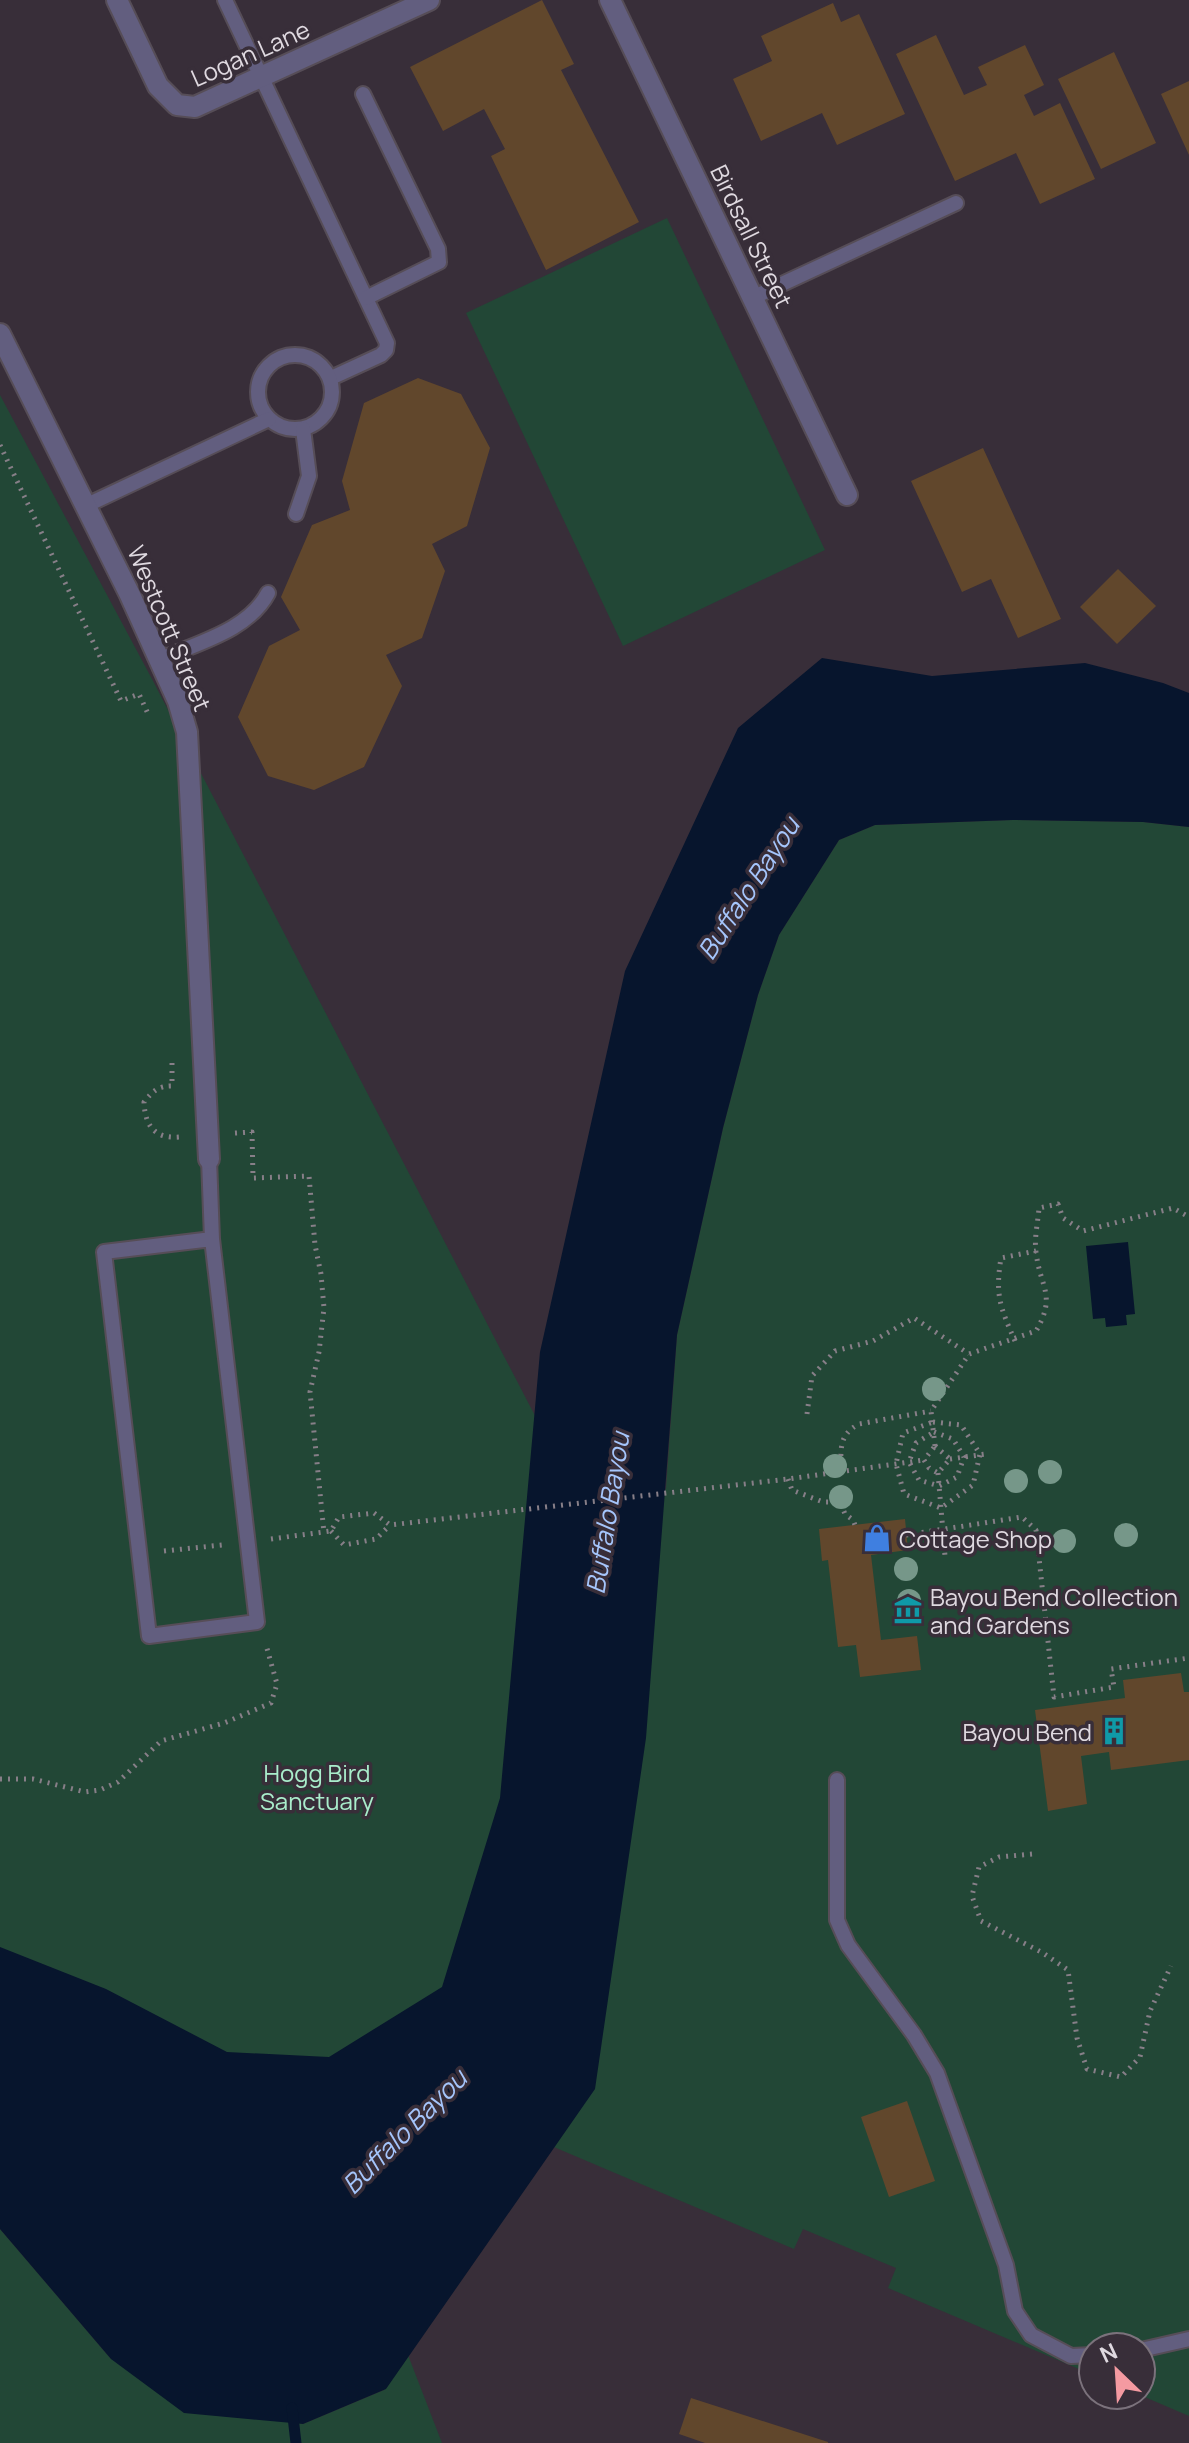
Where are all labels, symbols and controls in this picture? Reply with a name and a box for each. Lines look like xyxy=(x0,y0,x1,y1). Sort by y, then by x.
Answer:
street label: Logan Lane xyxy=(185,12,315,94)
street label: Birdsall Street xyxy=(703,159,801,313)
street label: Westcott Street xyxy=(120,540,220,716)
water label: Buffalo Bayou xyxy=(689,808,809,966)
water label: Buffalo Bayou xyxy=(576,1427,638,1596)
place label: Cottage Shop xyxy=(899,1522,1052,1555)
shop icon: Cottage Shop xyxy=(862,1523,892,1553)
place label: Bayou Bend Collection and Gardens xyxy=(930,1580,1178,1641)
museum icon: Bayou Bend Collection and Gardens xyxy=(893,1595,923,1625)
place label: Bayou Bend xyxy=(962,1715,1092,1748)
building icon: Bayou Bend xyxy=(1099,1716,1129,1746)
park label: Hogg Bird Sanctuary xyxy=(260,1756,374,1817)
water label: Buffalo Bayou xyxy=(334,2059,476,2201)
north arrow xyxy=(1077,2331,1157,2411)
text: N xyxy=(1095,2336,1122,2370)

